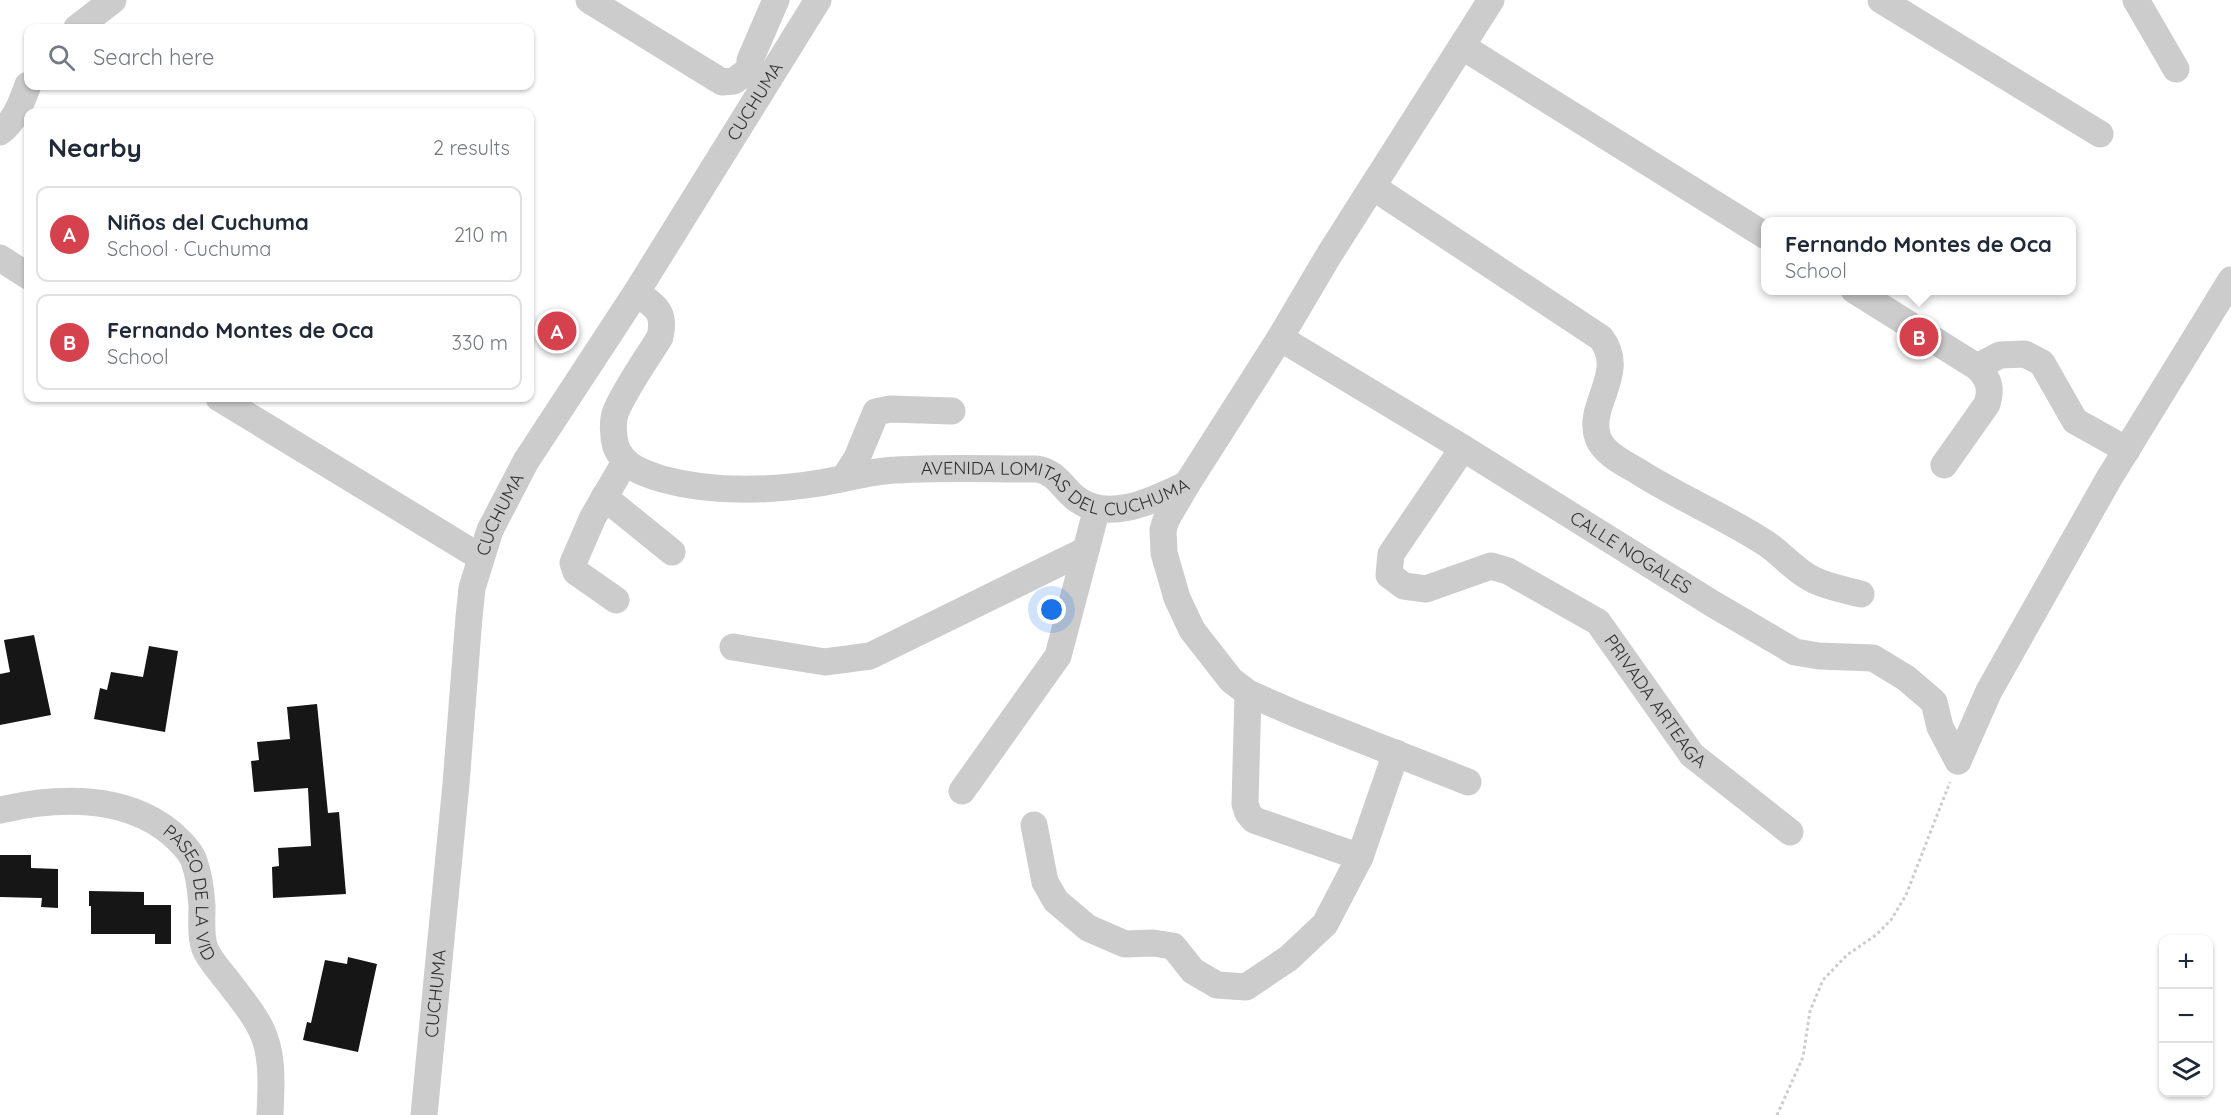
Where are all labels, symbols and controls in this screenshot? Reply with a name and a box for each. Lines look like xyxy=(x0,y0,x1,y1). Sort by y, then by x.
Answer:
search box xyxy=(24,24,534,90)
icon: search xyxy=(45,41,78,74)
text: Search here xyxy=(93,43,214,71)
street label: CUCHUMA xyxy=(721,57,788,145)
text: Nearby xyxy=(48,131,142,164)
text: 2 results xyxy=(433,135,510,160)
text: Niños del Cuchuma xyxy=(107,208,309,236)
popup xyxy=(1761,217,2076,295)
text: A xyxy=(63,222,76,247)
text: 210 m xyxy=(454,222,508,247)
text: Fernando Montes de Oca xyxy=(1785,230,2052,258)
text: School · Cuchuma xyxy=(107,236,271,261)
text: School xyxy=(1785,258,1847,283)
pin: A xyxy=(538,308,576,354)
pin: B xyxy=(1900,314,1938,360)
text: Fernando Montes de Oca xyxy=(107,316,374,344)
text: B xyxy=(63,330,76,355)
text: 330 m xyxy=(451,330,508,355)
text: School xyxy=(107,344,169,369)
text: AVENIDA LOMITAS DEL CUCHUMA xyxy=(921,456,1193,520)
street label: AVENIDA LOMITAS DEL CUCHUMA xyxy=(910,460,1196,486)
street label: CUCHUMA xyxy=(471,469,529,558)
street label: CALLE NOGALES xyxy=(1566,506,1696,599)
your location xyxy=(1037,595,1066,624)
street label: PRIVADA ARTEAGA xyxy=(1599,630,1711,773)
street label: PASEO DE LA VID xyxy=(159,819,221,965)
map controls xyxy=(2159,935,2213,1097)
button: + xyxy=(2159,935,2213,989)
street label: CUCHUMA xyxy=(420,948,451,1039)
button: − xyxy=(2159,989,2213,1043)
button: layers xyxy=(2159,1043,2213,1097)

